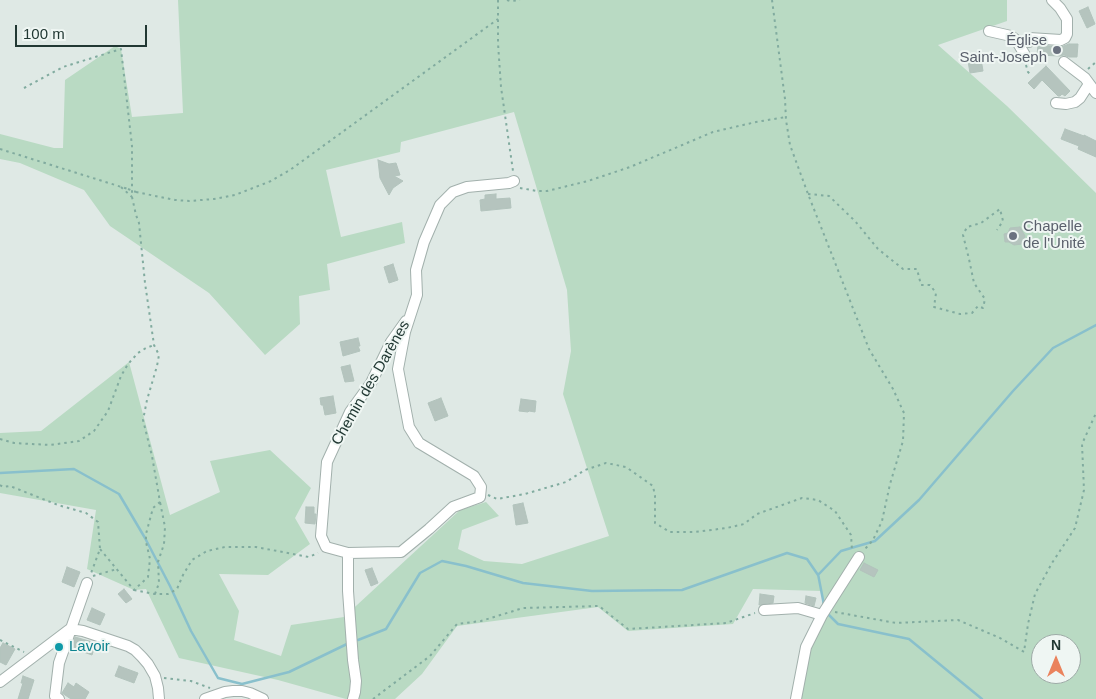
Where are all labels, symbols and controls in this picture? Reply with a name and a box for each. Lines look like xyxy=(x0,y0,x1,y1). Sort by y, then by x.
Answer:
scale bar xyxy=(18,15,150,47)
text: 100 m xyxy=(23,25,65,42)
place label: Église Saint-Joseph xyxy=(959,32,1047,67)
marker: Église Saint-Joseph xyxy=(1051,44,1063,56)
place label: Chapelle de l'Unité xyxy=(1023,218,1085,253)
marker: Chapelle de l'Unité xyxy=(1007,230,1019,242)
street label: Chemin des Darènes xyxy=(328,317,414,449)
north arrow xyxy=(1031,634,1081,684)
text: N xyxy=(1051,637,1061,653)
place label: Lavoir xyxy=(69,638,110,656)
marker: Lavoir xyxy=(53,641,65,653)

